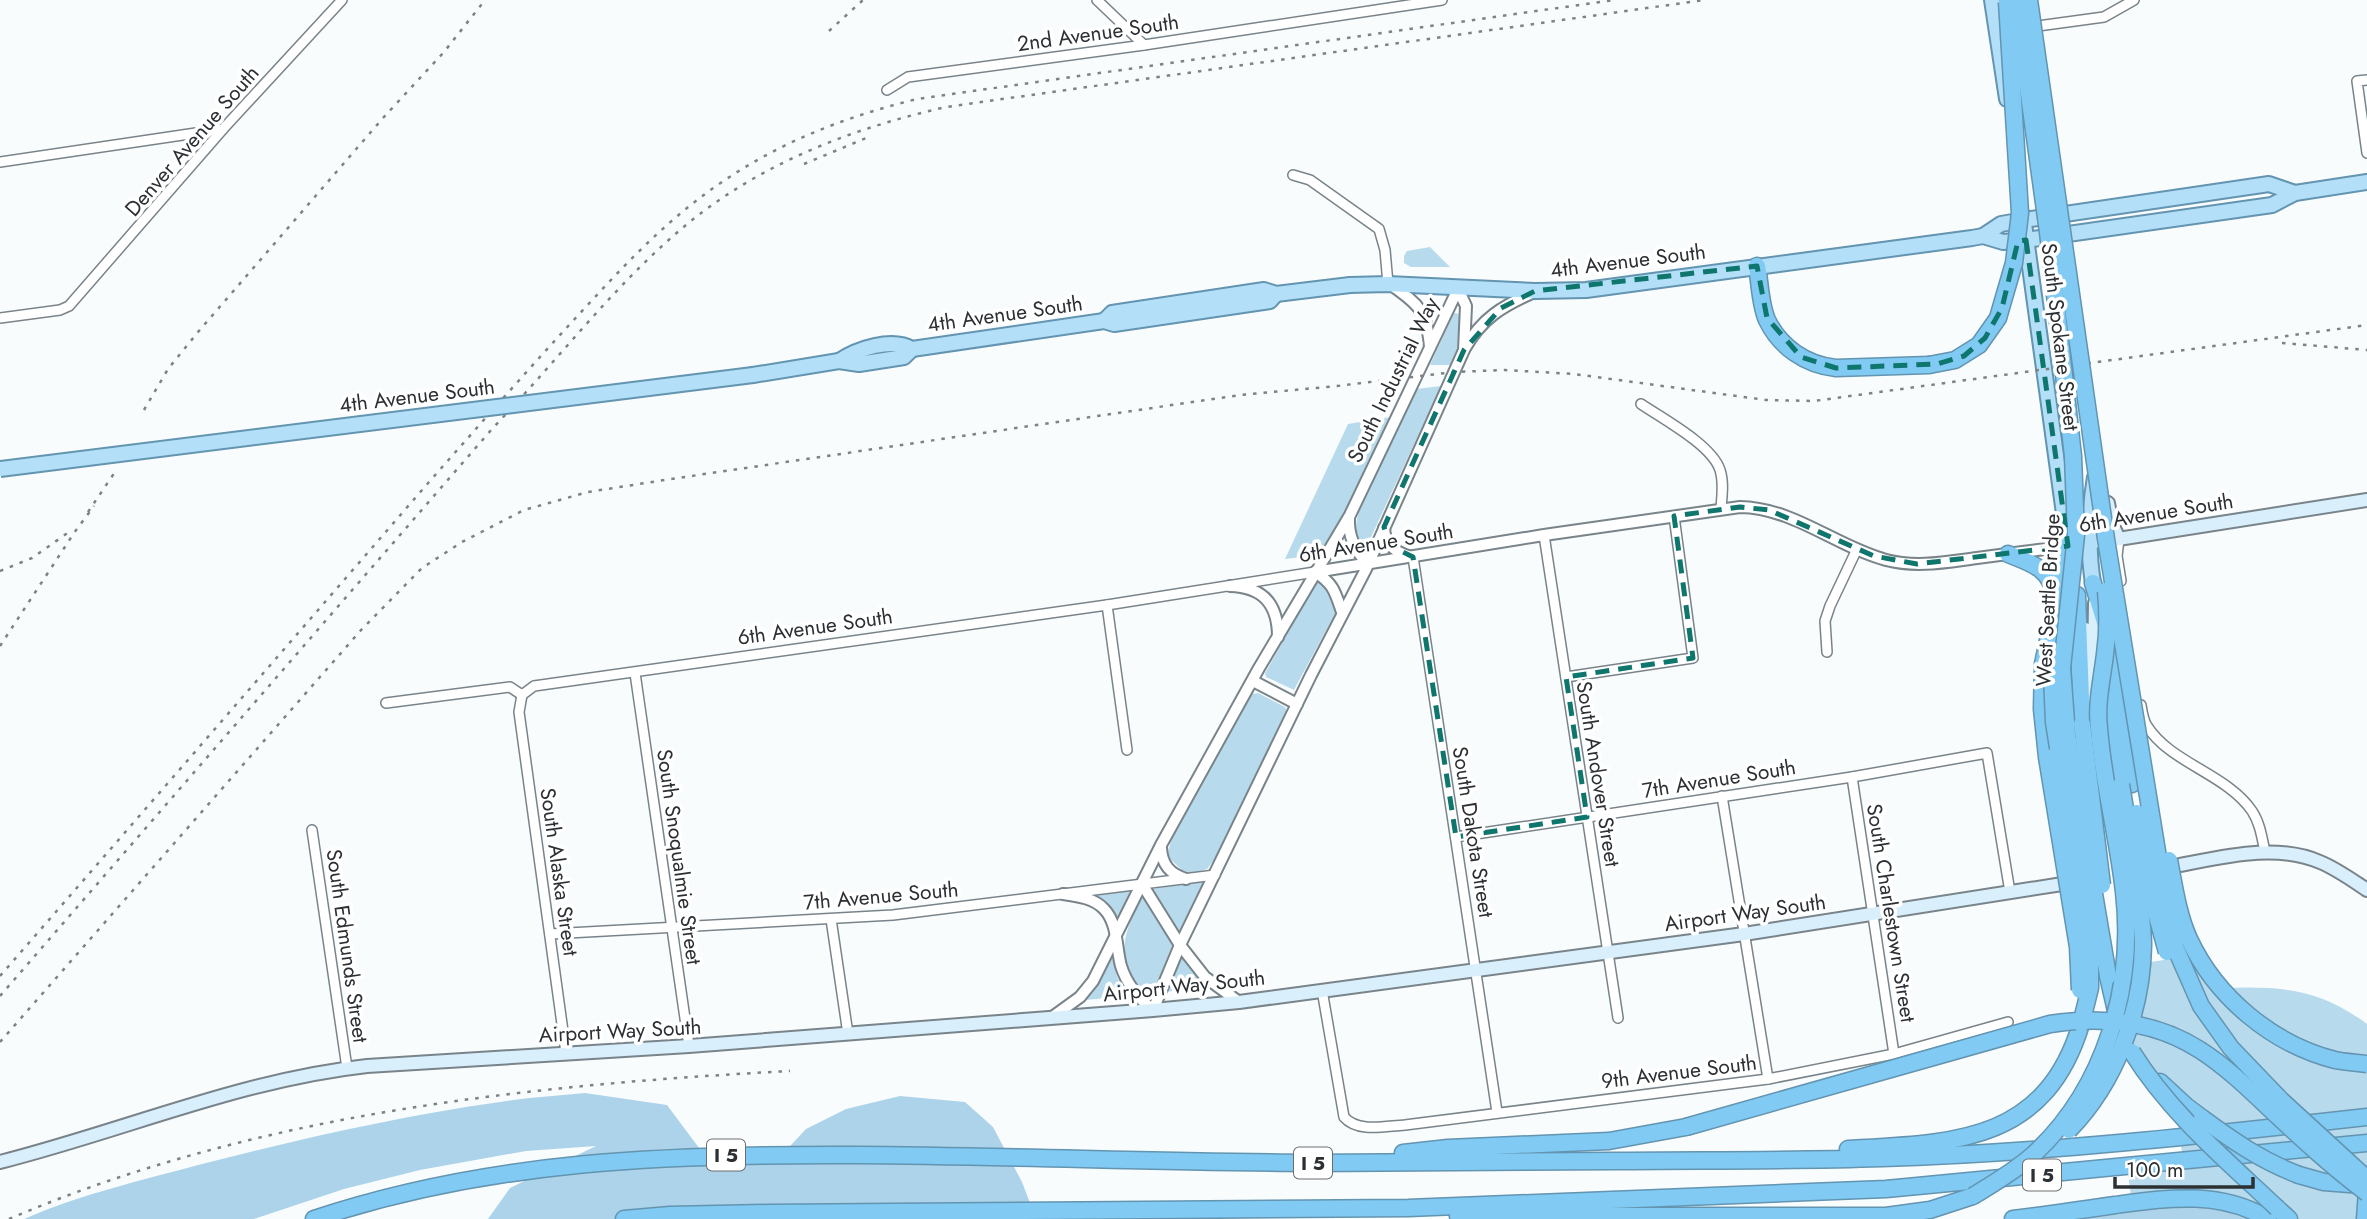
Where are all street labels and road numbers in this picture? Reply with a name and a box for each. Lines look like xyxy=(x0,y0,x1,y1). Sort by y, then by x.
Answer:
street label: 2nd Avenue South xyxy=(1015,7,1181,59)
street label: Denver Avenue South xyxy=(118,59,266,223)
street label: 4th Avenue South xyxy=(1549,237,1707,285)
street label: South Spokane Street xyxy=(2034,241,2086,433)
street label: 4th Avenue South xyxy=(925,288,1085,340)
street label: South Industrial Way xyxy=(1340,291,1446,468)
street label: 4th Avenue South xyxy=(338,372,496,420)
street label: 6th Avenue South xyxy=(2076,486,2236,540)
street label: West Seattle Bridge xyxy=(2028,512,2068,687)
street label: 6th Avenue South xyxy=(1296,516,1456,570)
street label: 6th Avenue South xyxy=(736,601,894,653)
street label: South Andover Street xyxy=(1569,679,1627,869)
street label: South Dakota Street xyxy=(1445,744,1501,920)
street label: South Snoqualmie Street xyxy=(649,747,709,967)
street label: 7th Avenue South xyxy=(1640,752,1798,806)
street label: South Alaska Street xyxy=(532,786,586,958)
street label: South Charlestown Street xyxy=(1859,801,1923,1025)
street label: South Edmunds Street xyxy=(319,847,375,1045)
street label: 7th Avenue South xyxy=(802,874,960,918)
street label: Airport Way South xyxy=(1662,887,1828,939)
street label: Airport Way South xyxy=(1101,963,1267,1009)
street label: Airport Way South xyxy=(538,1012,702,1050)
street label: 9th Avenue South xyxy=(1600,1048,1758,1096)
road number: I 5 xyxy=(707,1140,745,1170)
road number: I 5 xyxy=(1294,1148,1332,1178)
road number: I 5 xyxy=(2023,1160,2061,1190)

